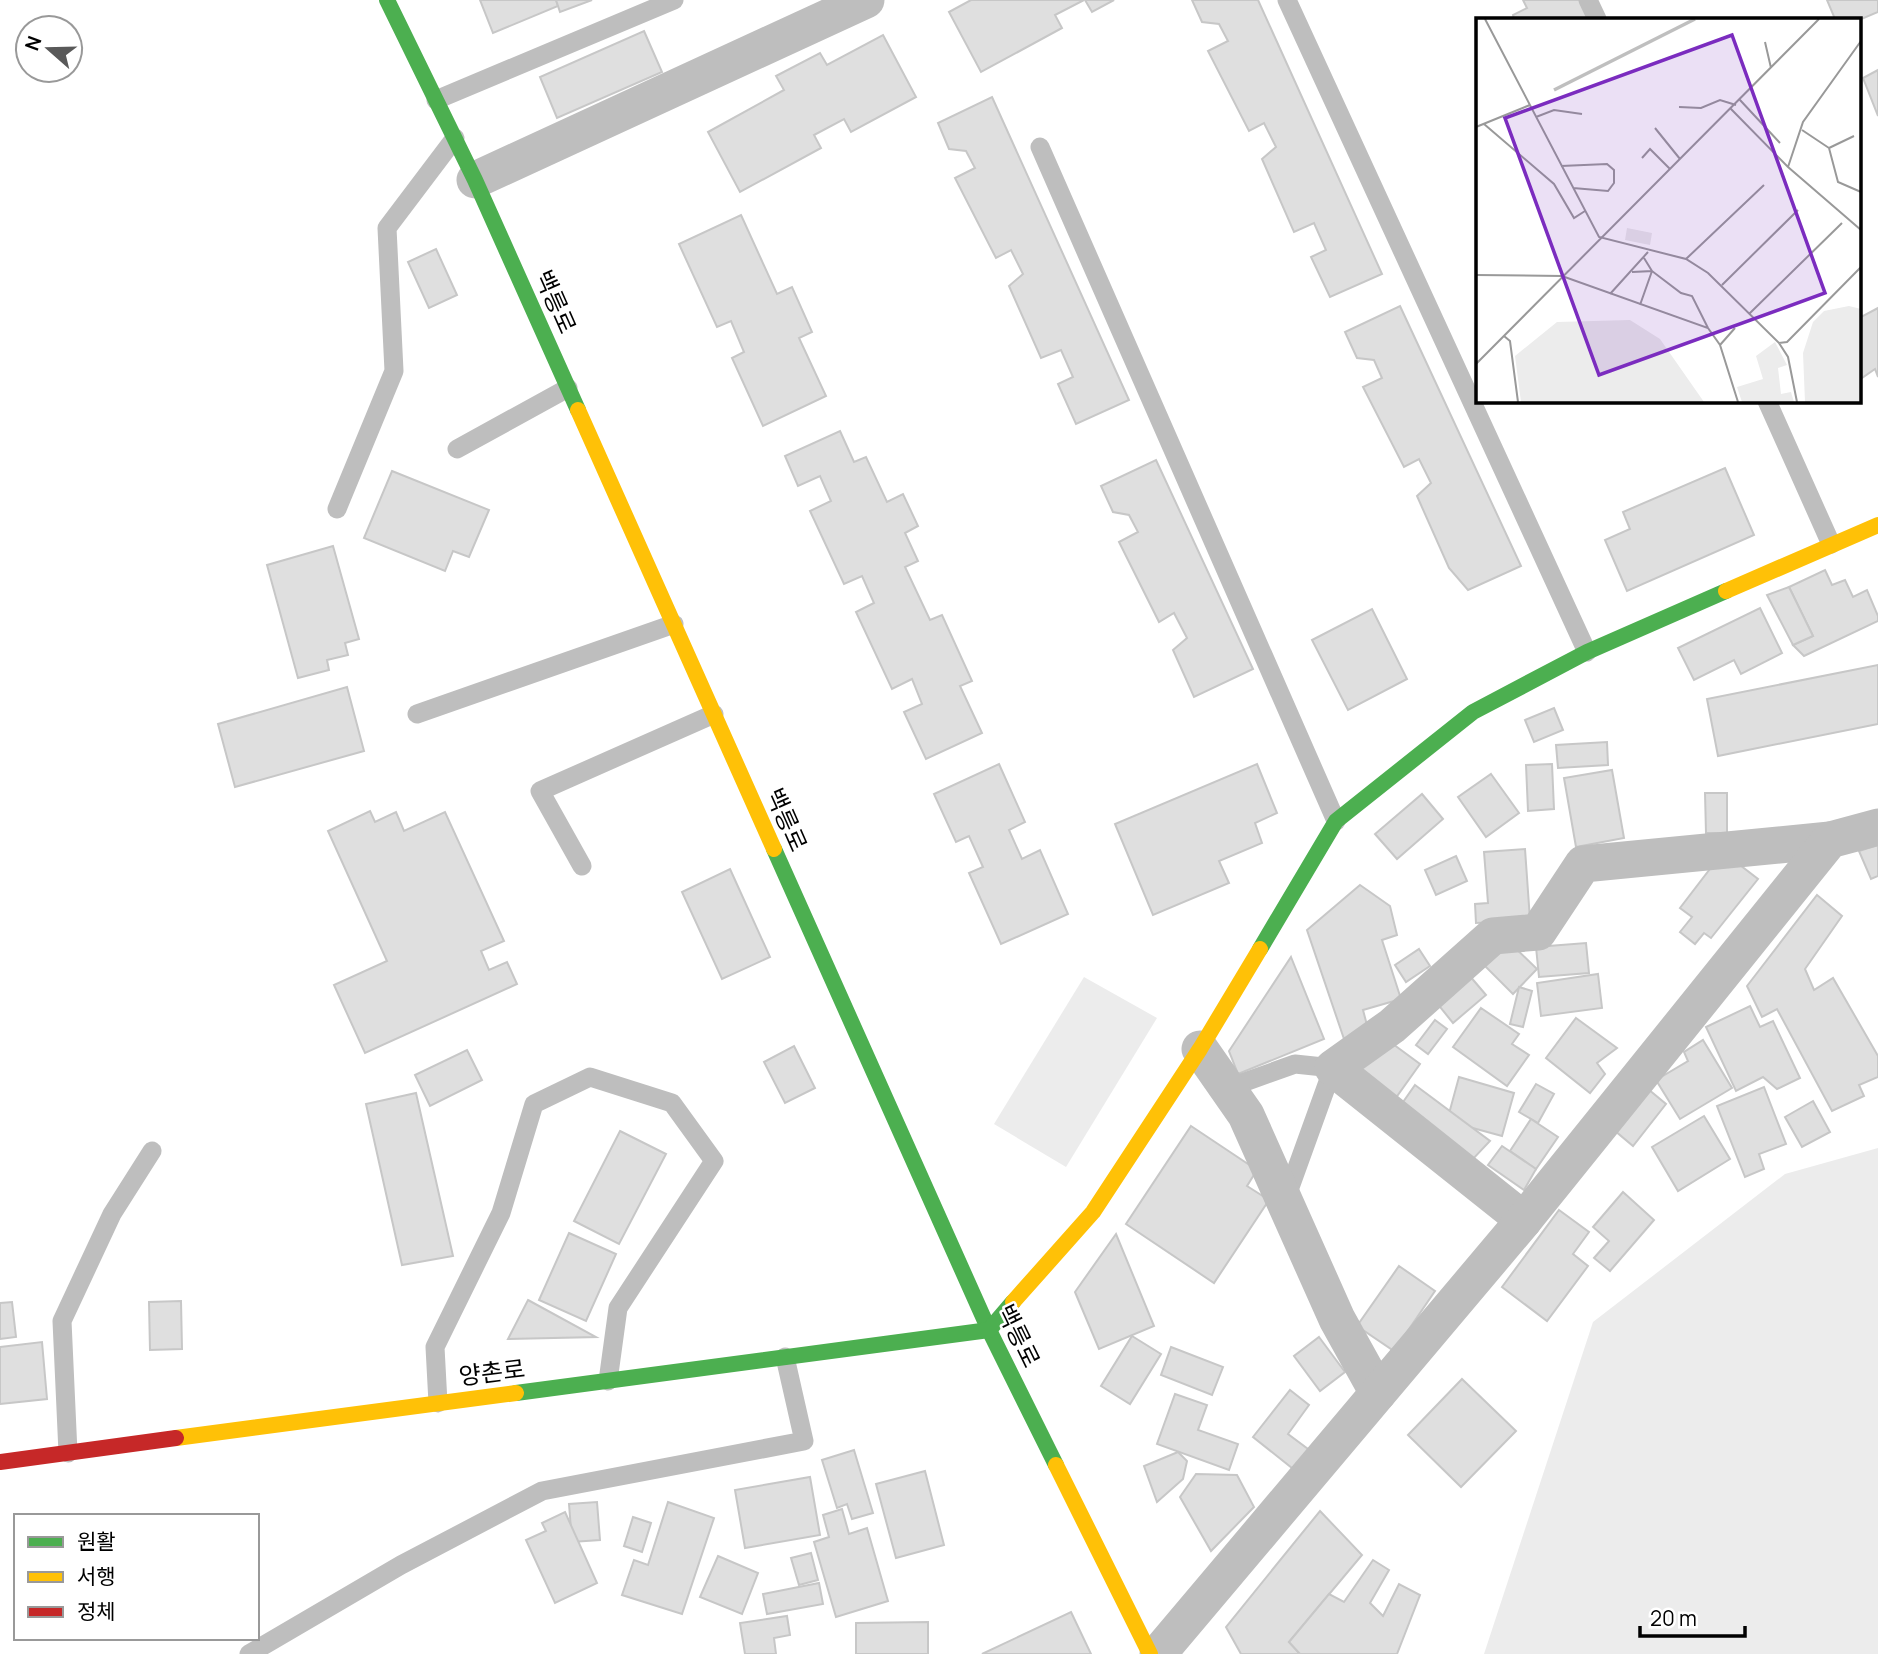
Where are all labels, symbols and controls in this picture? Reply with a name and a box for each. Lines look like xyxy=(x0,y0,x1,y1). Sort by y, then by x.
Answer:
north arrow xyxy=(14,14,84,84)
inset map xyxy=(1476,18,1860,402)
text: N xyxy=(18,32,48,54)
street label: 백릉로 xyxy=(528,264,585,338)
street label: 백릉로 xyxy=(759,782,816,856)
street label: 백릉로 xyxy=(990,1298,1049,1372)
street label: 양촌로 xyxy=(457,1351,527,1392)
legend xyxy=(14,1514,259,1640)
text: 원활 xyxy=(77,1527,116,1555)
text: 서행 xyxy=(77,1562,116,1590)
scale bar xyxy=(1640,1594,1745,1638)
text: 정체 xyxy=(77,1597,116,1625)
text: 20 m xyxy=(1650,1604,1697,1632)

